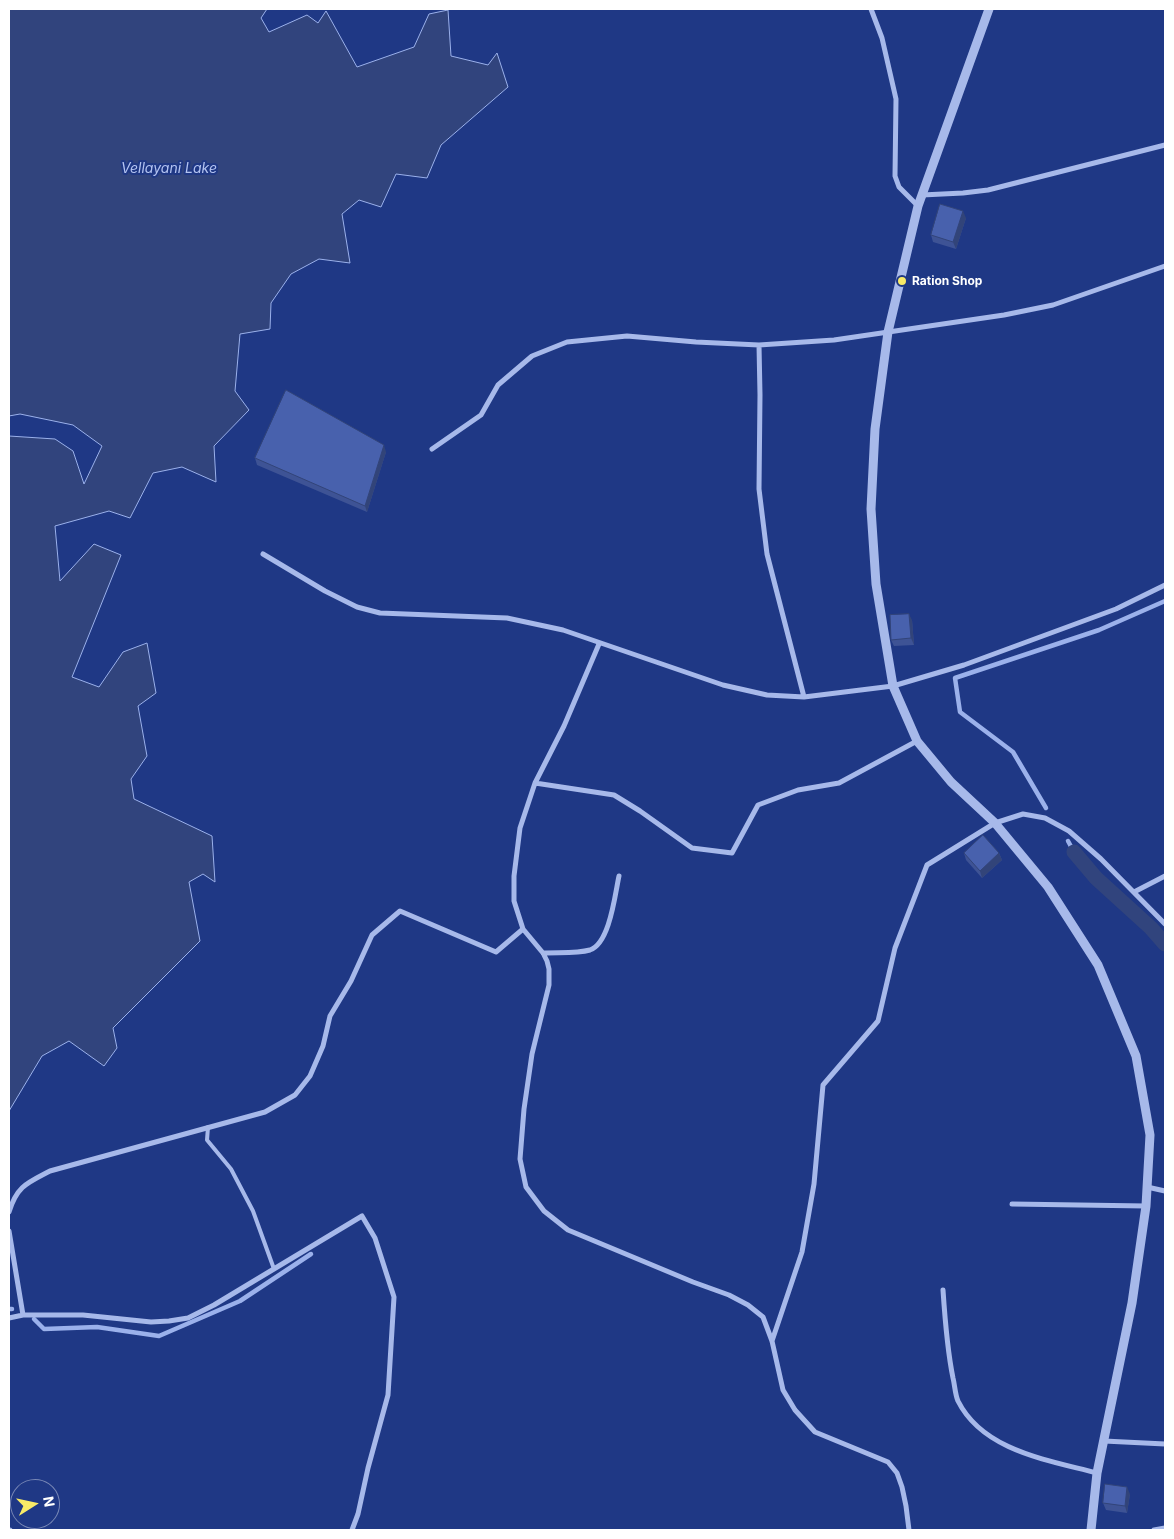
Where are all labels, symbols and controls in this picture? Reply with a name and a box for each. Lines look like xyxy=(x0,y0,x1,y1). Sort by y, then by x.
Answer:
water label: Vellayani Lake xyxy=(121,161,217,177)
place label: Ration Shop xyxy=(912,274,982,288)
marker: Ration Shop xyxy=(896,275,908,287)
north arrow xyxy=(10,1479,60,1529)
text: N xyxy=(40,1495,59,1508)

